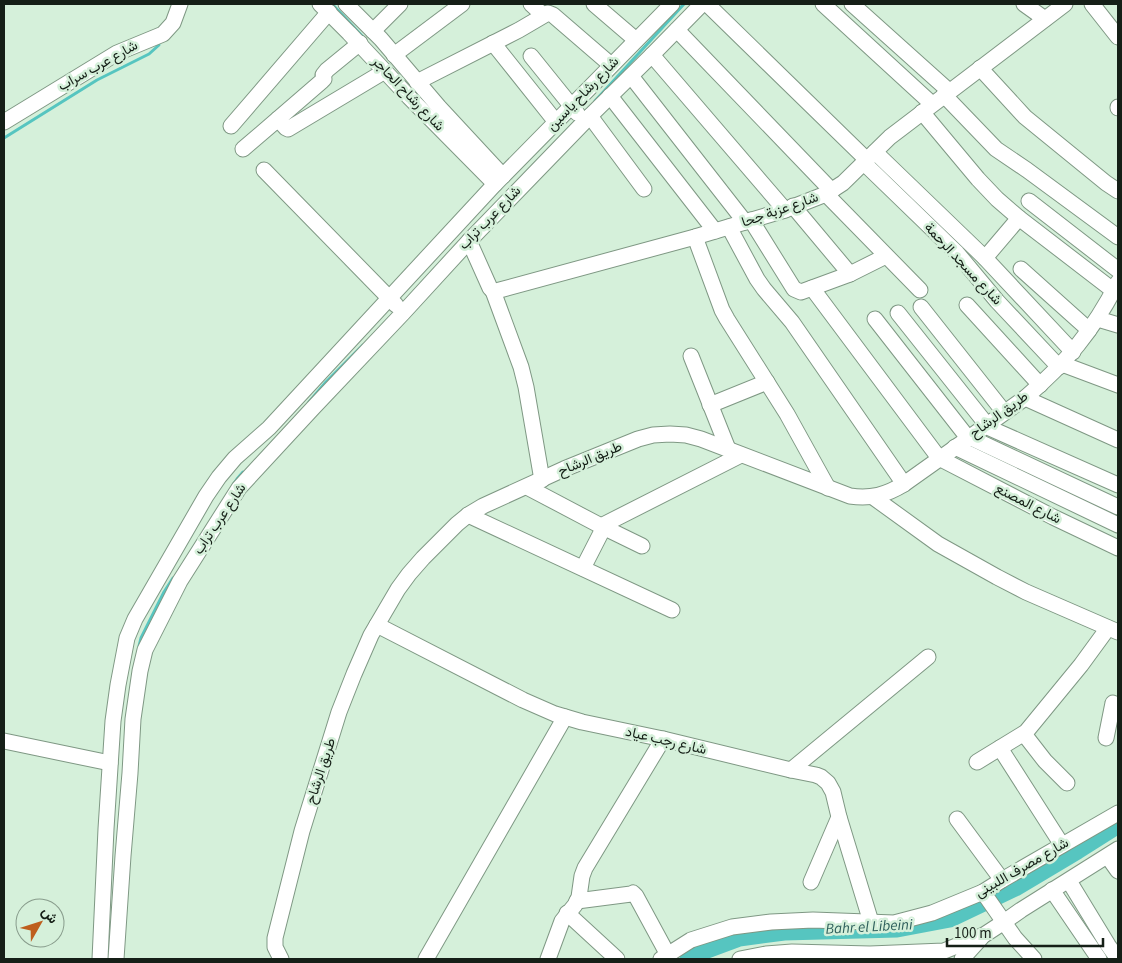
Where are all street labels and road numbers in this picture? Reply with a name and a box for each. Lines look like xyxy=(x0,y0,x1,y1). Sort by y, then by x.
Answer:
street label: شارع عرب سراب xyxy=(54,36,142,96)
street label: شارع رشاح الحاجر xyxy=(366,52,449,136)
street label: شارع رشاح ياسين xyxy=(542,52,624,136)
street label: شارع عرب تراب xyxy=(454,182,526,254)
street label: شارع عزبة جحا xyxy=(739,188,821,232)
street label: شارع مسجد الرحمة xyxy=(919,218,1007,310)
street label: طريق الرشاح xyxy=(966,387,1032,443)
street label: طريق الرشاح xyxy=(555,436,625,482)
street label: شارع عرب تراب xyxy=(189,479,251,559)
street label: شارع المصنع xyxy=(992,479,1064,529)
street label: شارع رجب عياد xyxy=(624,722,708,760)
street label: طريق الرشاح xyxy=(301,735,341,807)
street label: شارع مصرف اللبينى xyxy=(971,833,1073,903)

